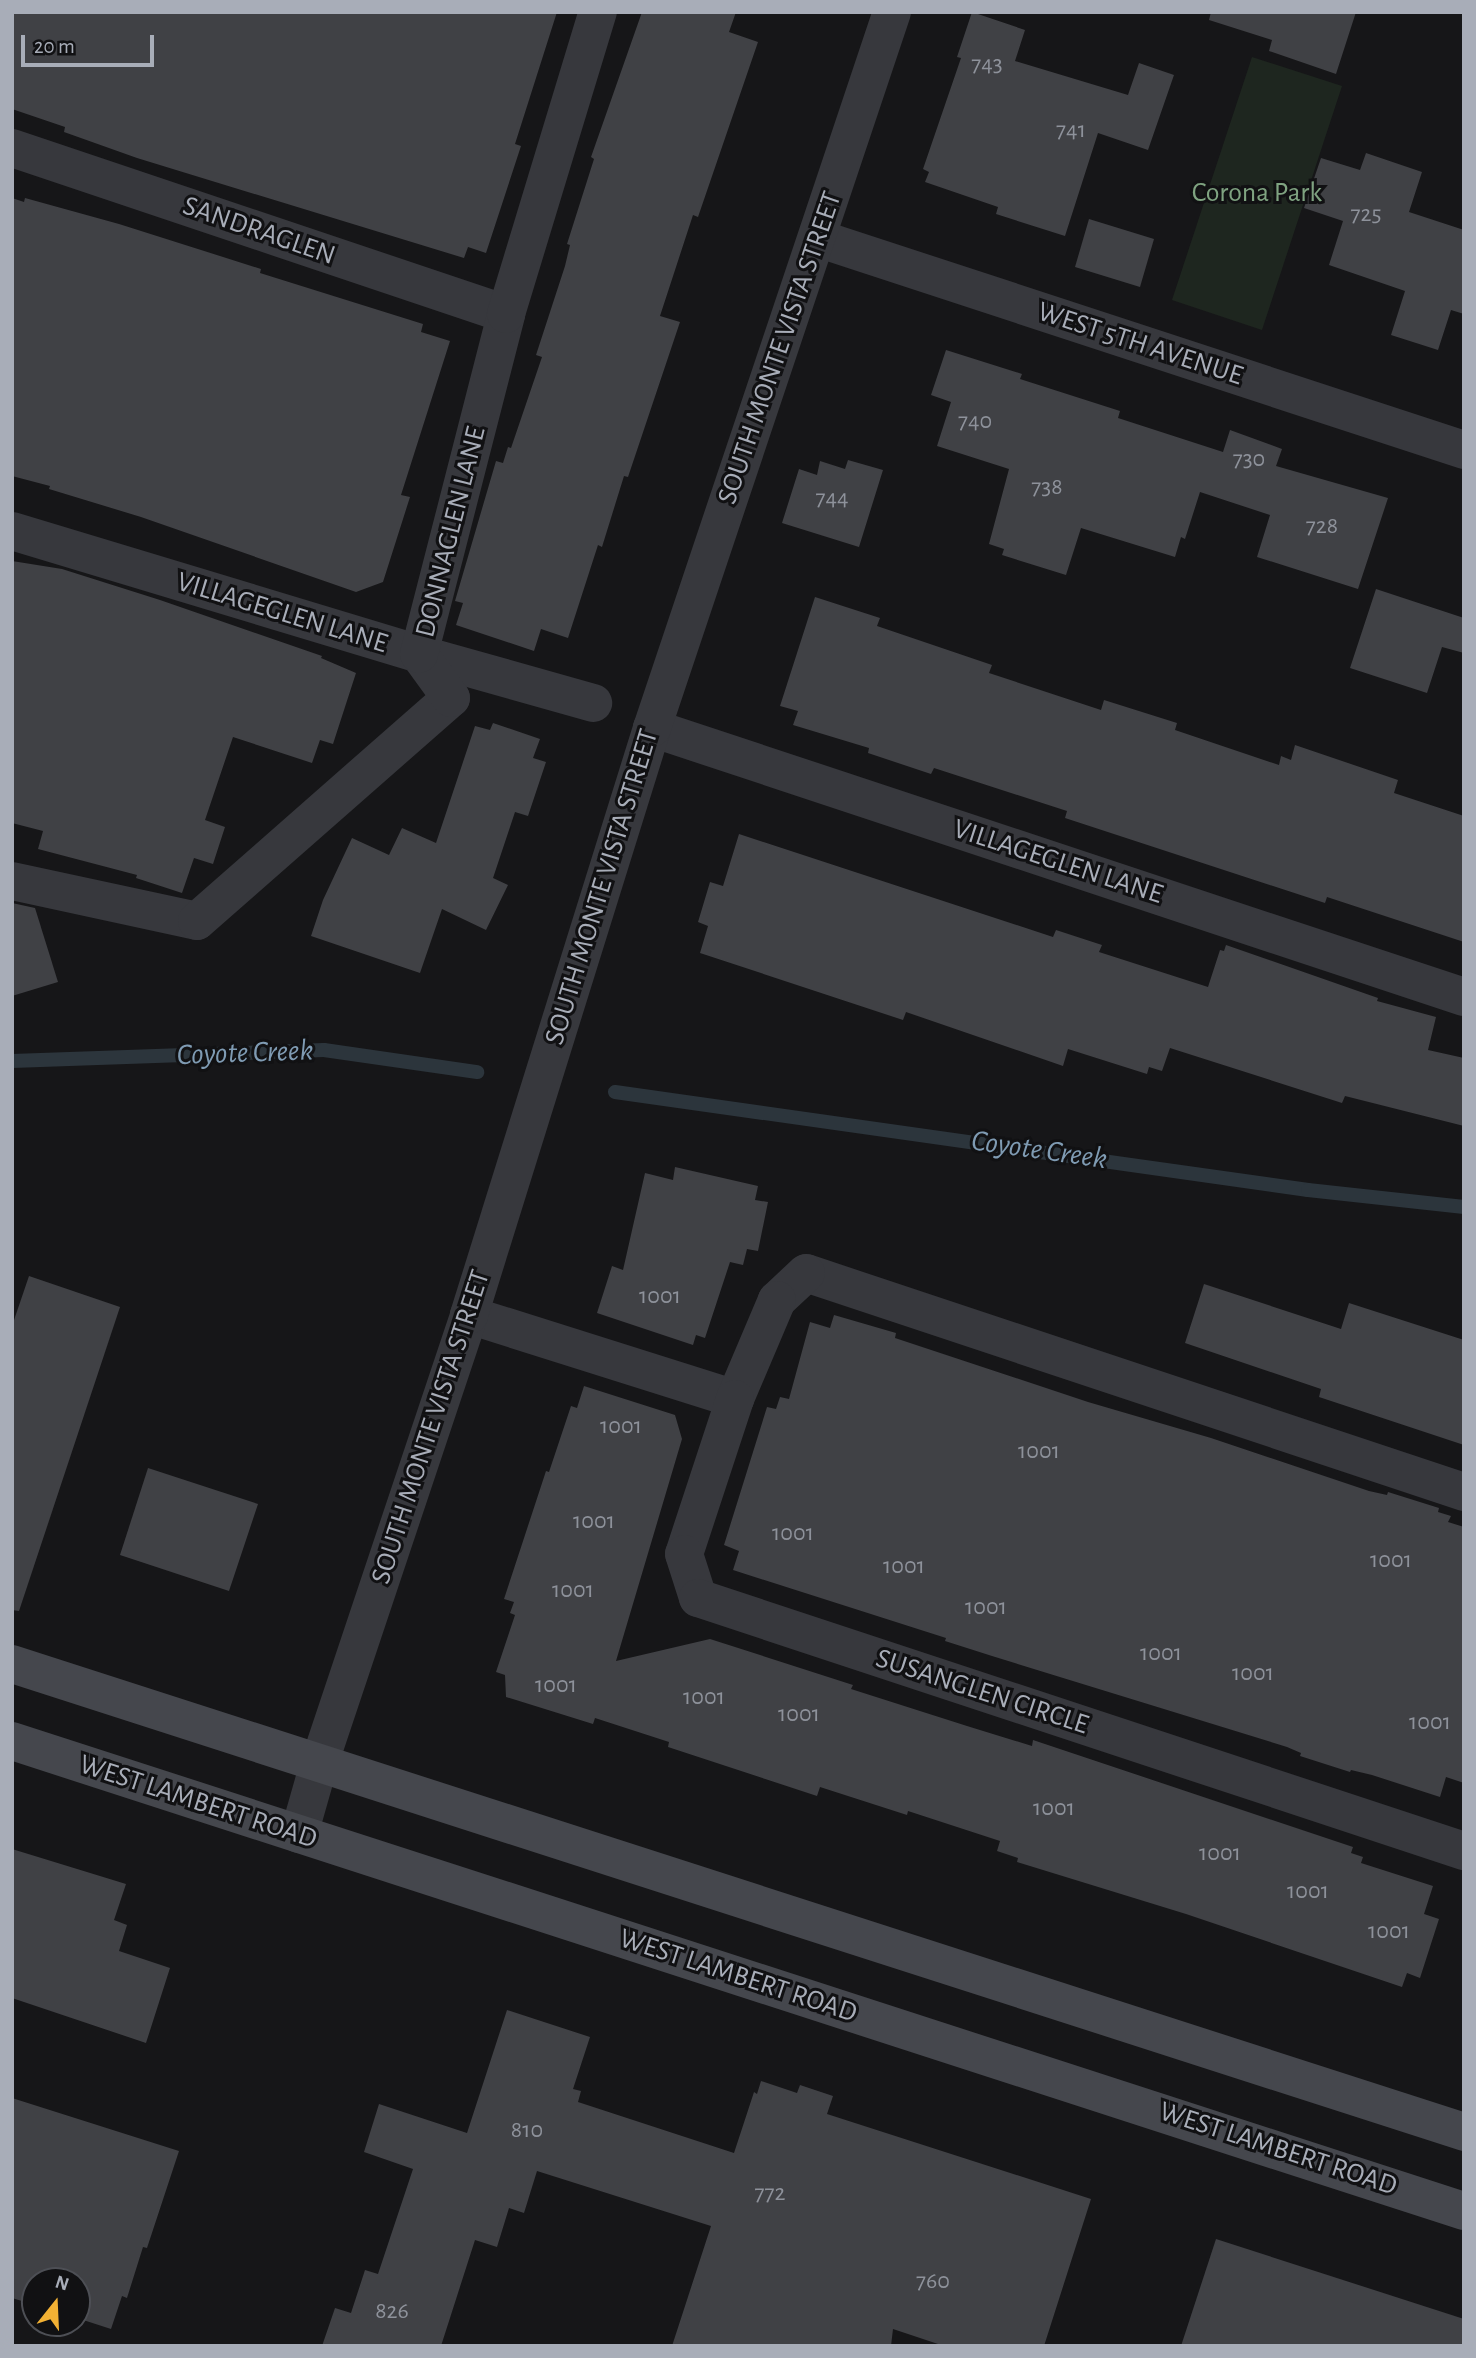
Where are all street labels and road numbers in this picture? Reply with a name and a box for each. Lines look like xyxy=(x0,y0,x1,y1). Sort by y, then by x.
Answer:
street label: SOUTH MONTE VISTA STREET xyxy=(711,187,849,509)
street label: SANDRAGLEN xyxy=(178,189,340,273)
street label: WEST 5TH AVENUE xyxy=(1033,295,1247,393)
street label: DONNAGLEN LANE xyxy=(409,423,493,641)
street label: VILLAGEGLEN LANE xyxy=(173,565,391,661)
street label: SOUTH MONTE VISTA STREET xyxy=(538,725,666,1049)
street label: VILLAGEGLEN LANE xyxy=(949,812,1167,912)
street label: SOUTH MONTE VISTA STREET xyxy=(364,1266,498,1588)
street label: SUSANGLEN CIRCLE xyxy=(871,1642,1093,1742)
street label: WEST LAMBERT ROAD xyxy=(75,1748,321,1856)
street label: WEST LAMBERT ROAD xyxy=(615,1922,861,2030)
street label: WEST LAMBERT ROAD xyxy=(1155,2095,1401,2203)

